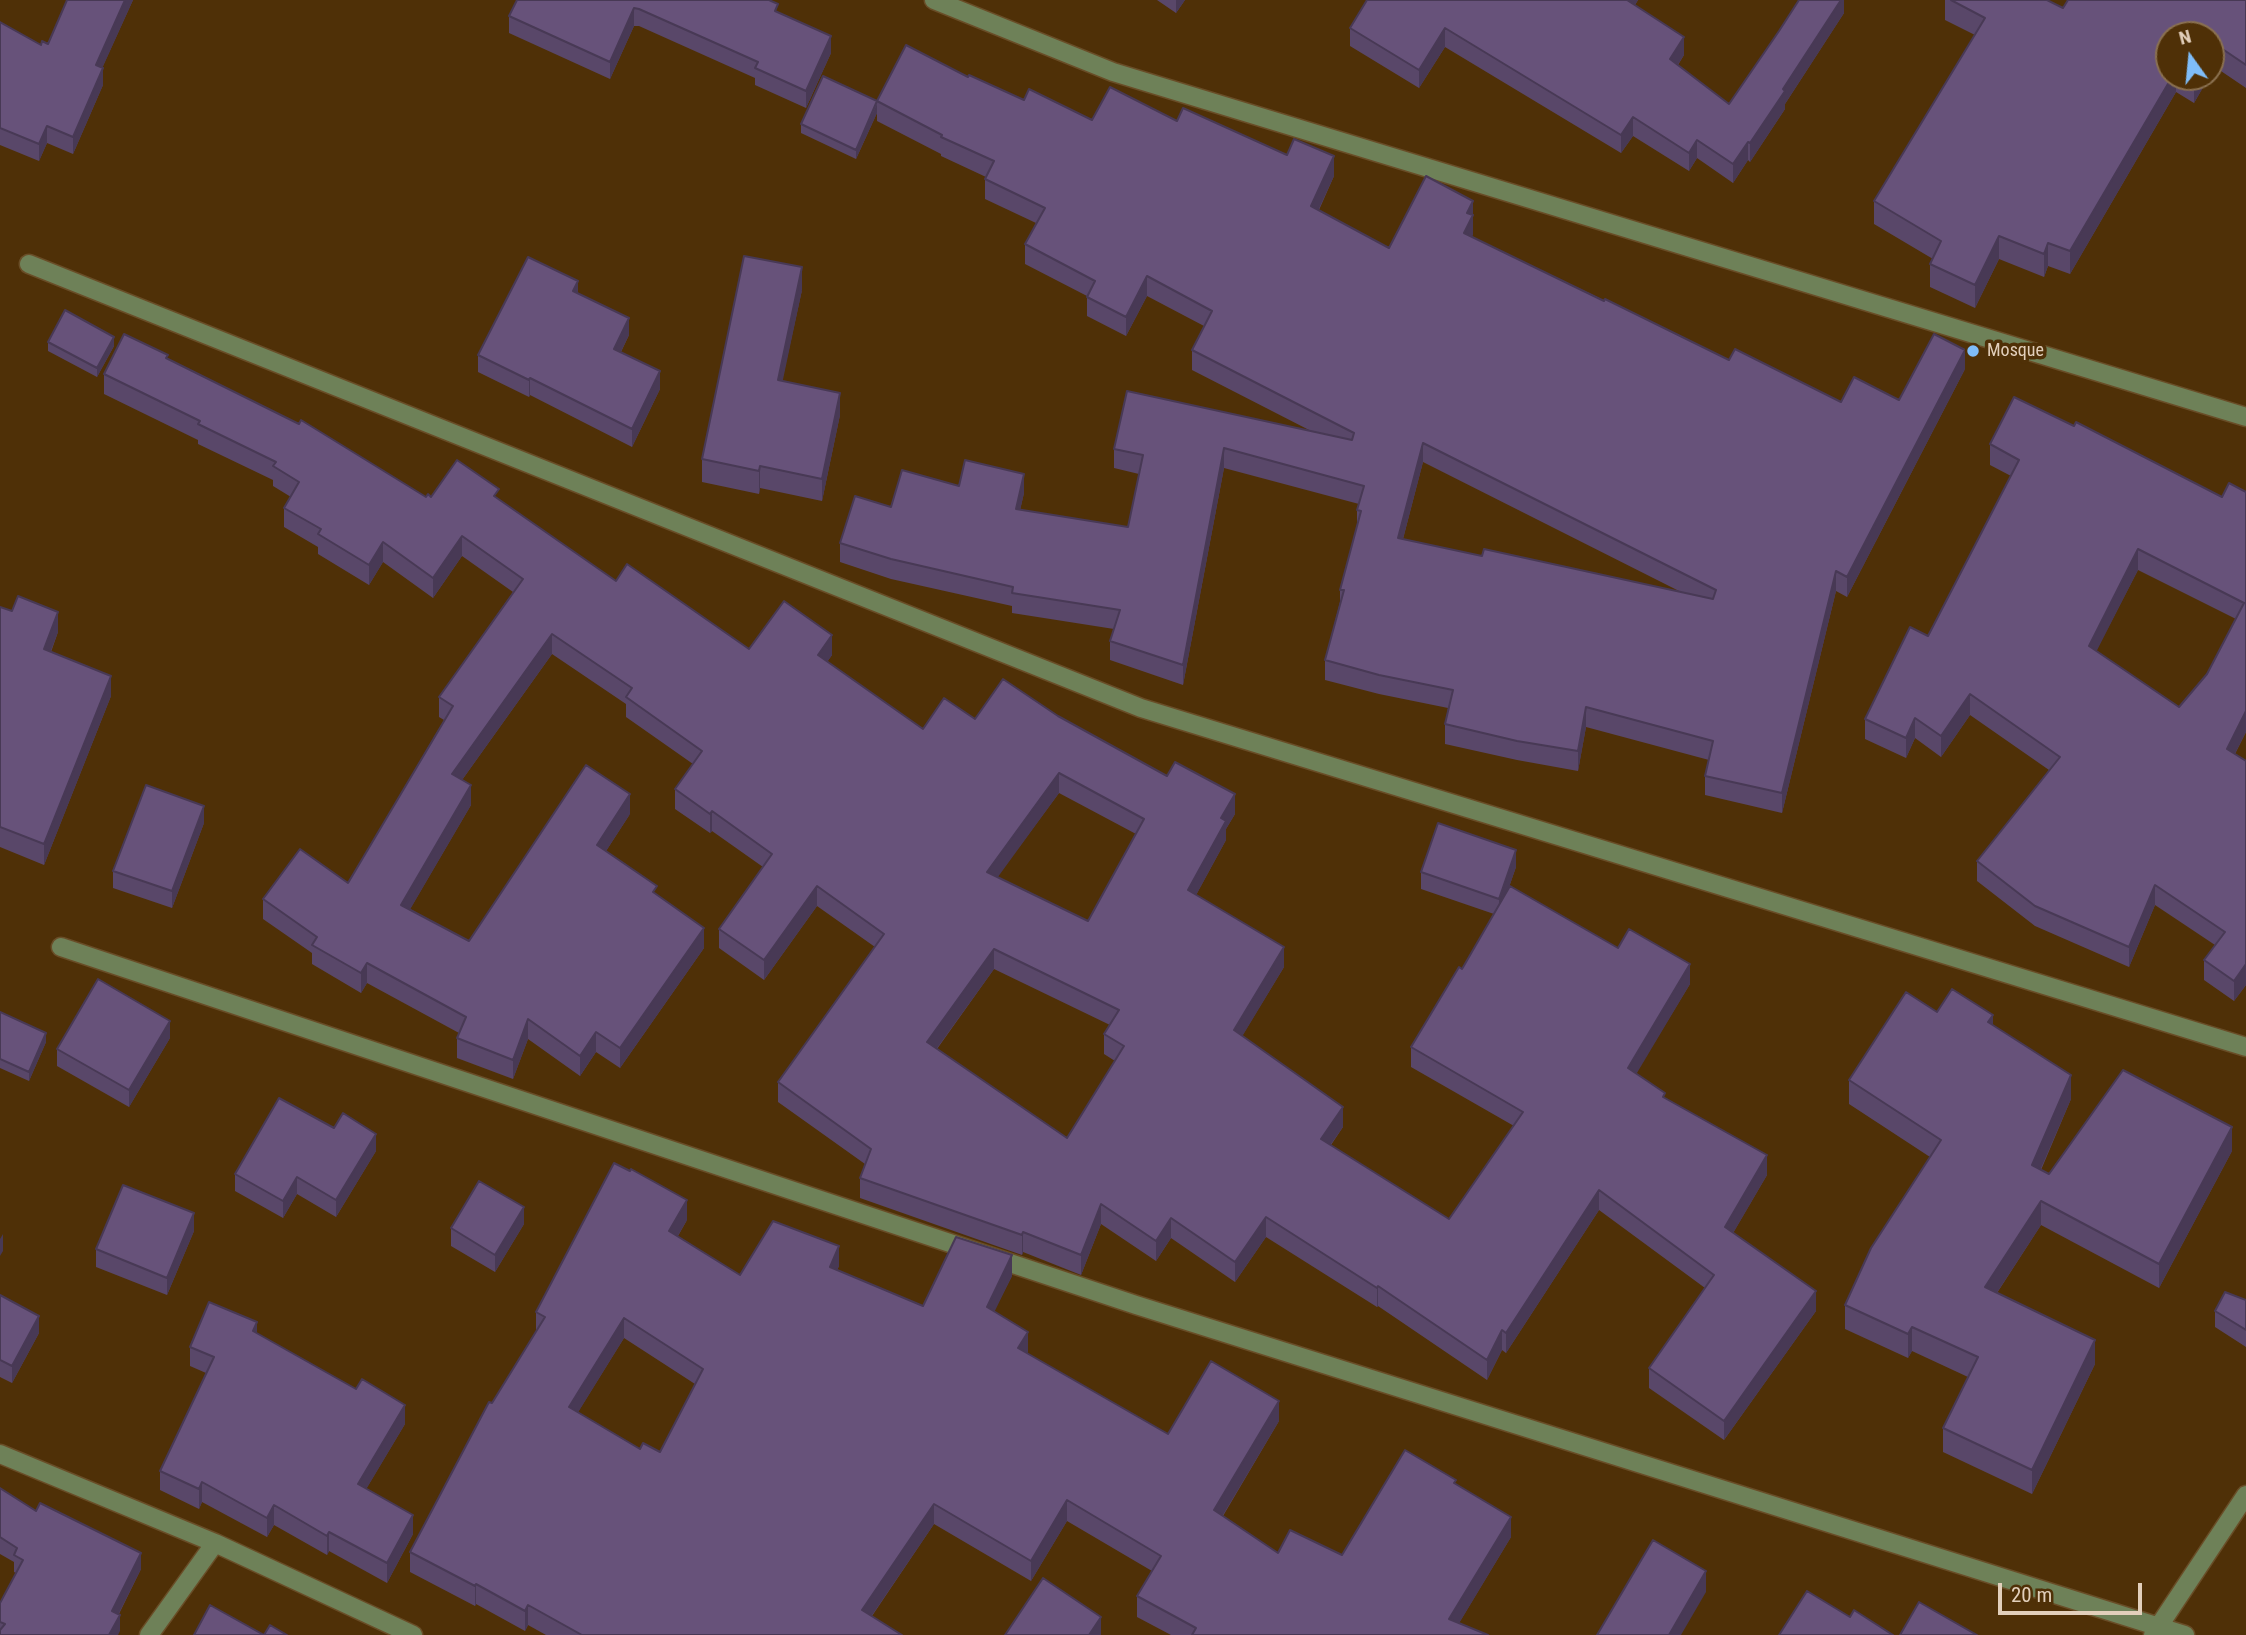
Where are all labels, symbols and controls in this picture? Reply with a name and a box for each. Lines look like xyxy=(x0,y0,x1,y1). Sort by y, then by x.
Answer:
north arrow xyxy=(2155,21,2225,91)
text: N xyxy=(2176,25,2194,50)
place label: Mosque xyxy=(1987,340,2044,362)
marker: Mosque xyxy=(1965,343,1981,359)
scale bar xyxy=(2001,1568,2144,1612)
text: 20 m xyxy=(2011,1583,2052,1607)

